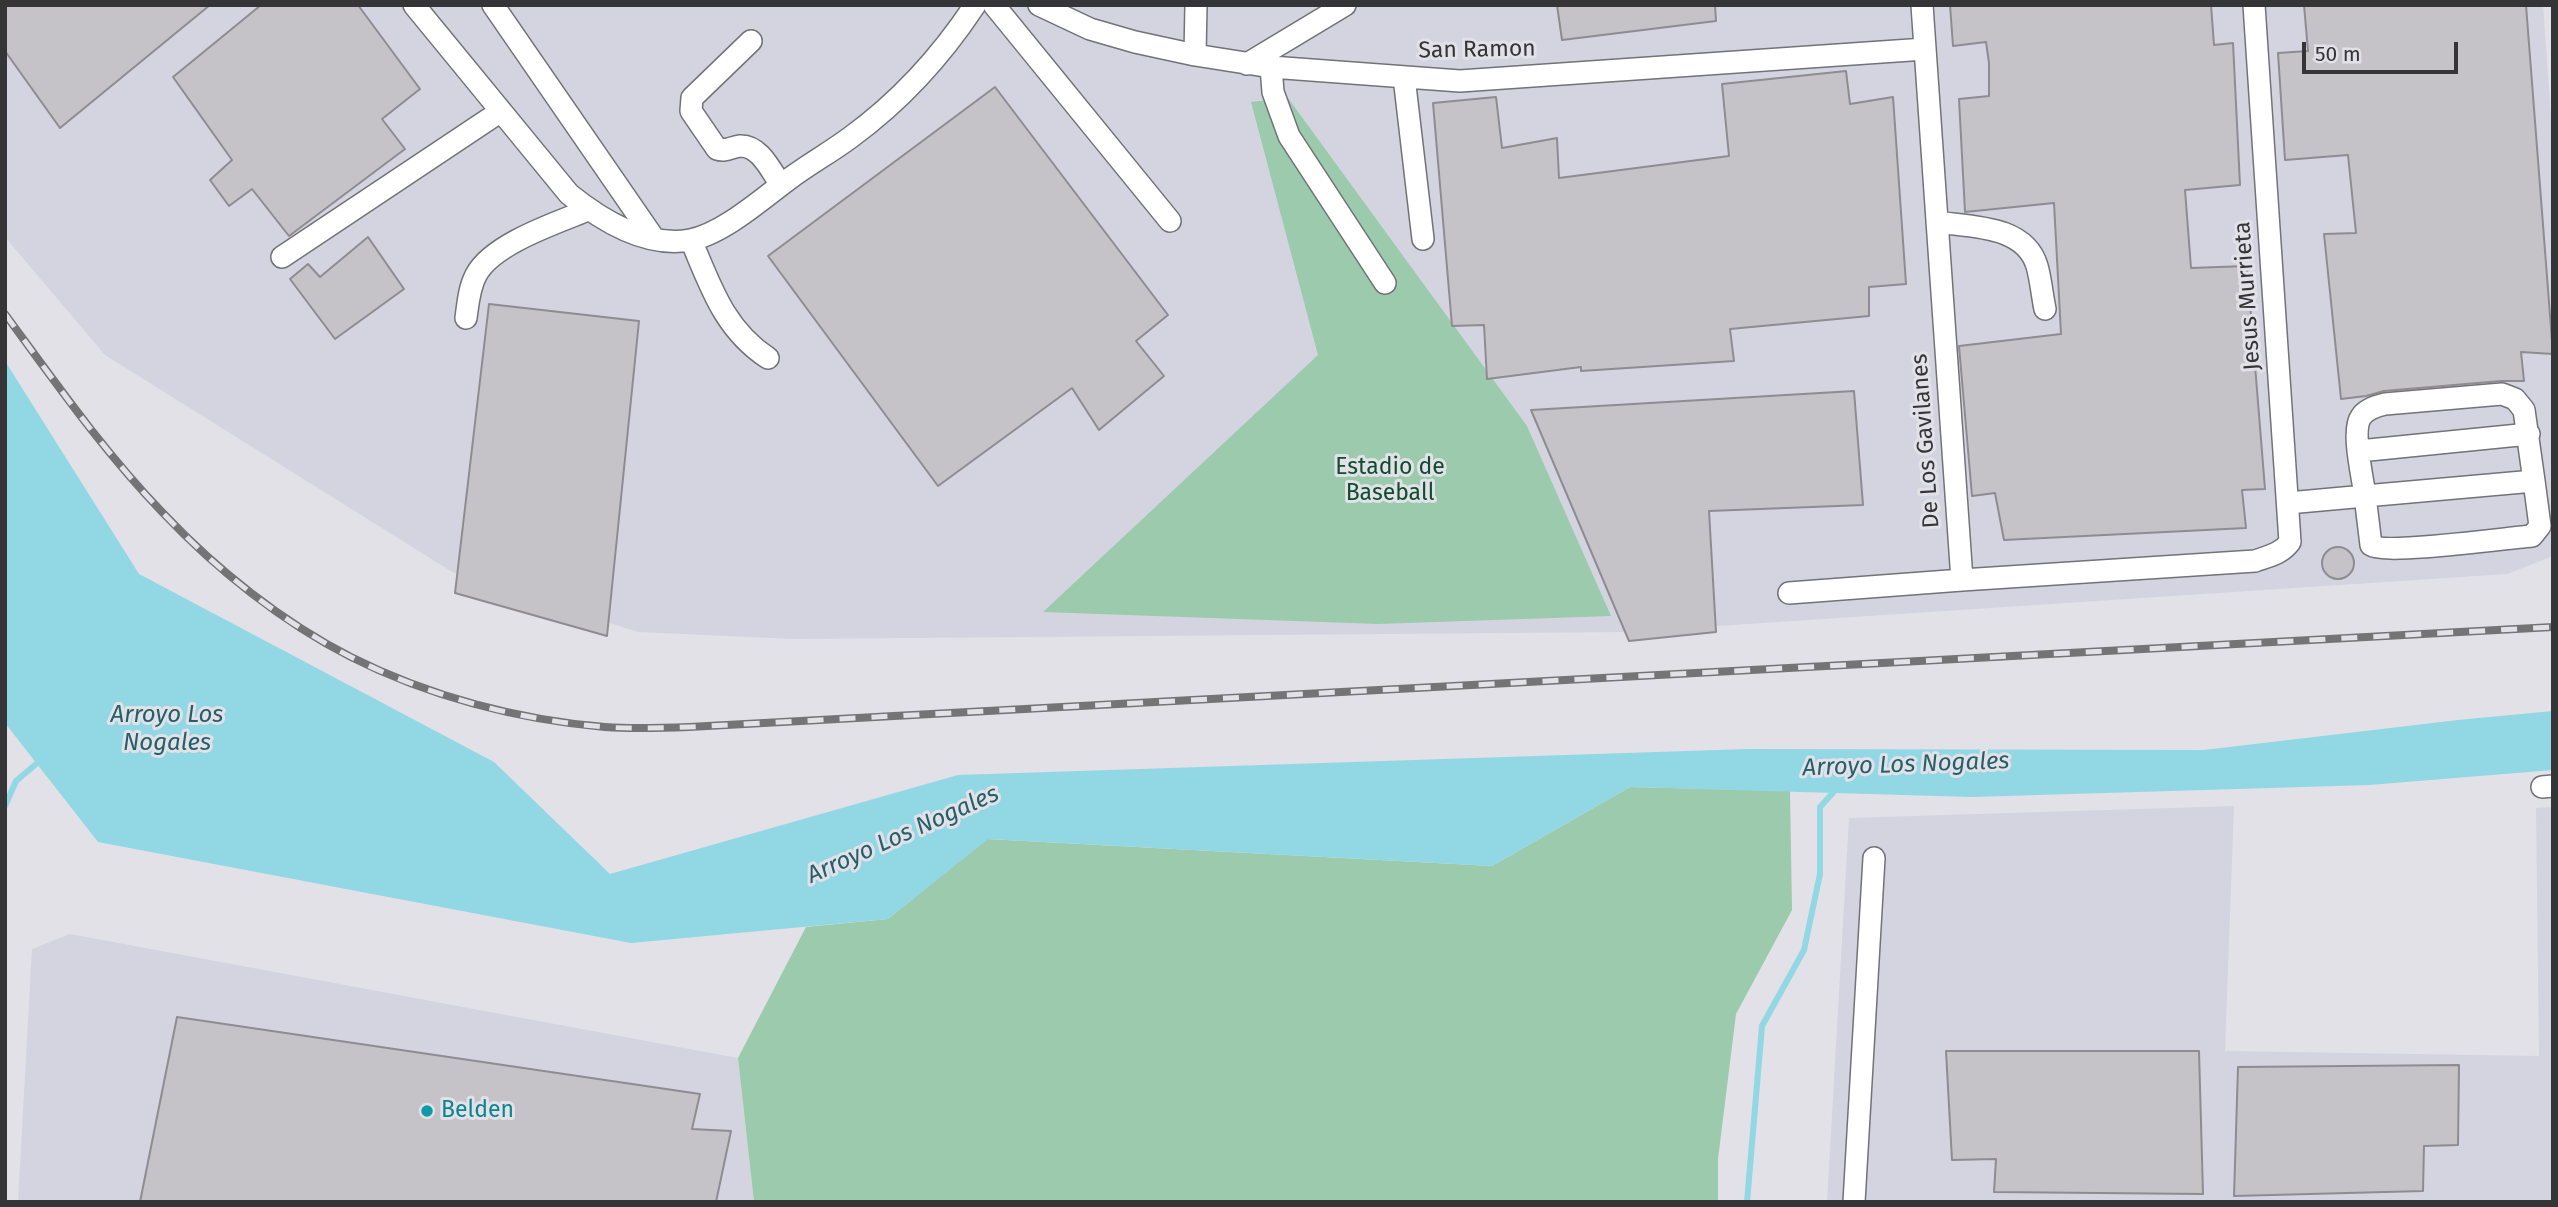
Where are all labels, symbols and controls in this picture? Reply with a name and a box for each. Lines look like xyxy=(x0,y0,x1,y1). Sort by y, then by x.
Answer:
scale bar xyxy=(2306,28,2462,72)
street label: San Ramon xyxy=(1418,35,1536,65)
text: 50 m xyxy=(2315,41,2361,67)
street label: Jesus Murrieta xyxy=(2229,221,2267,371)
street label: De Los Gavilanes xyxy=(1906,353,1946,529)
park label: Estadio de Baseball xyxy=(1335,454,1445,508)
water label: Arroyo Los Nogales xyxy=(111,701,223,757)
water label: Arroyo Los Nogales xyxy=(1802,747,2010,783)
water label: Arroyo Los Nogales xyxy=(803,780,1003,890)
place label: Belden xyxy=(441,1097,514,1125)
marker: Belden xyxy=(419,1103,435,1119)

